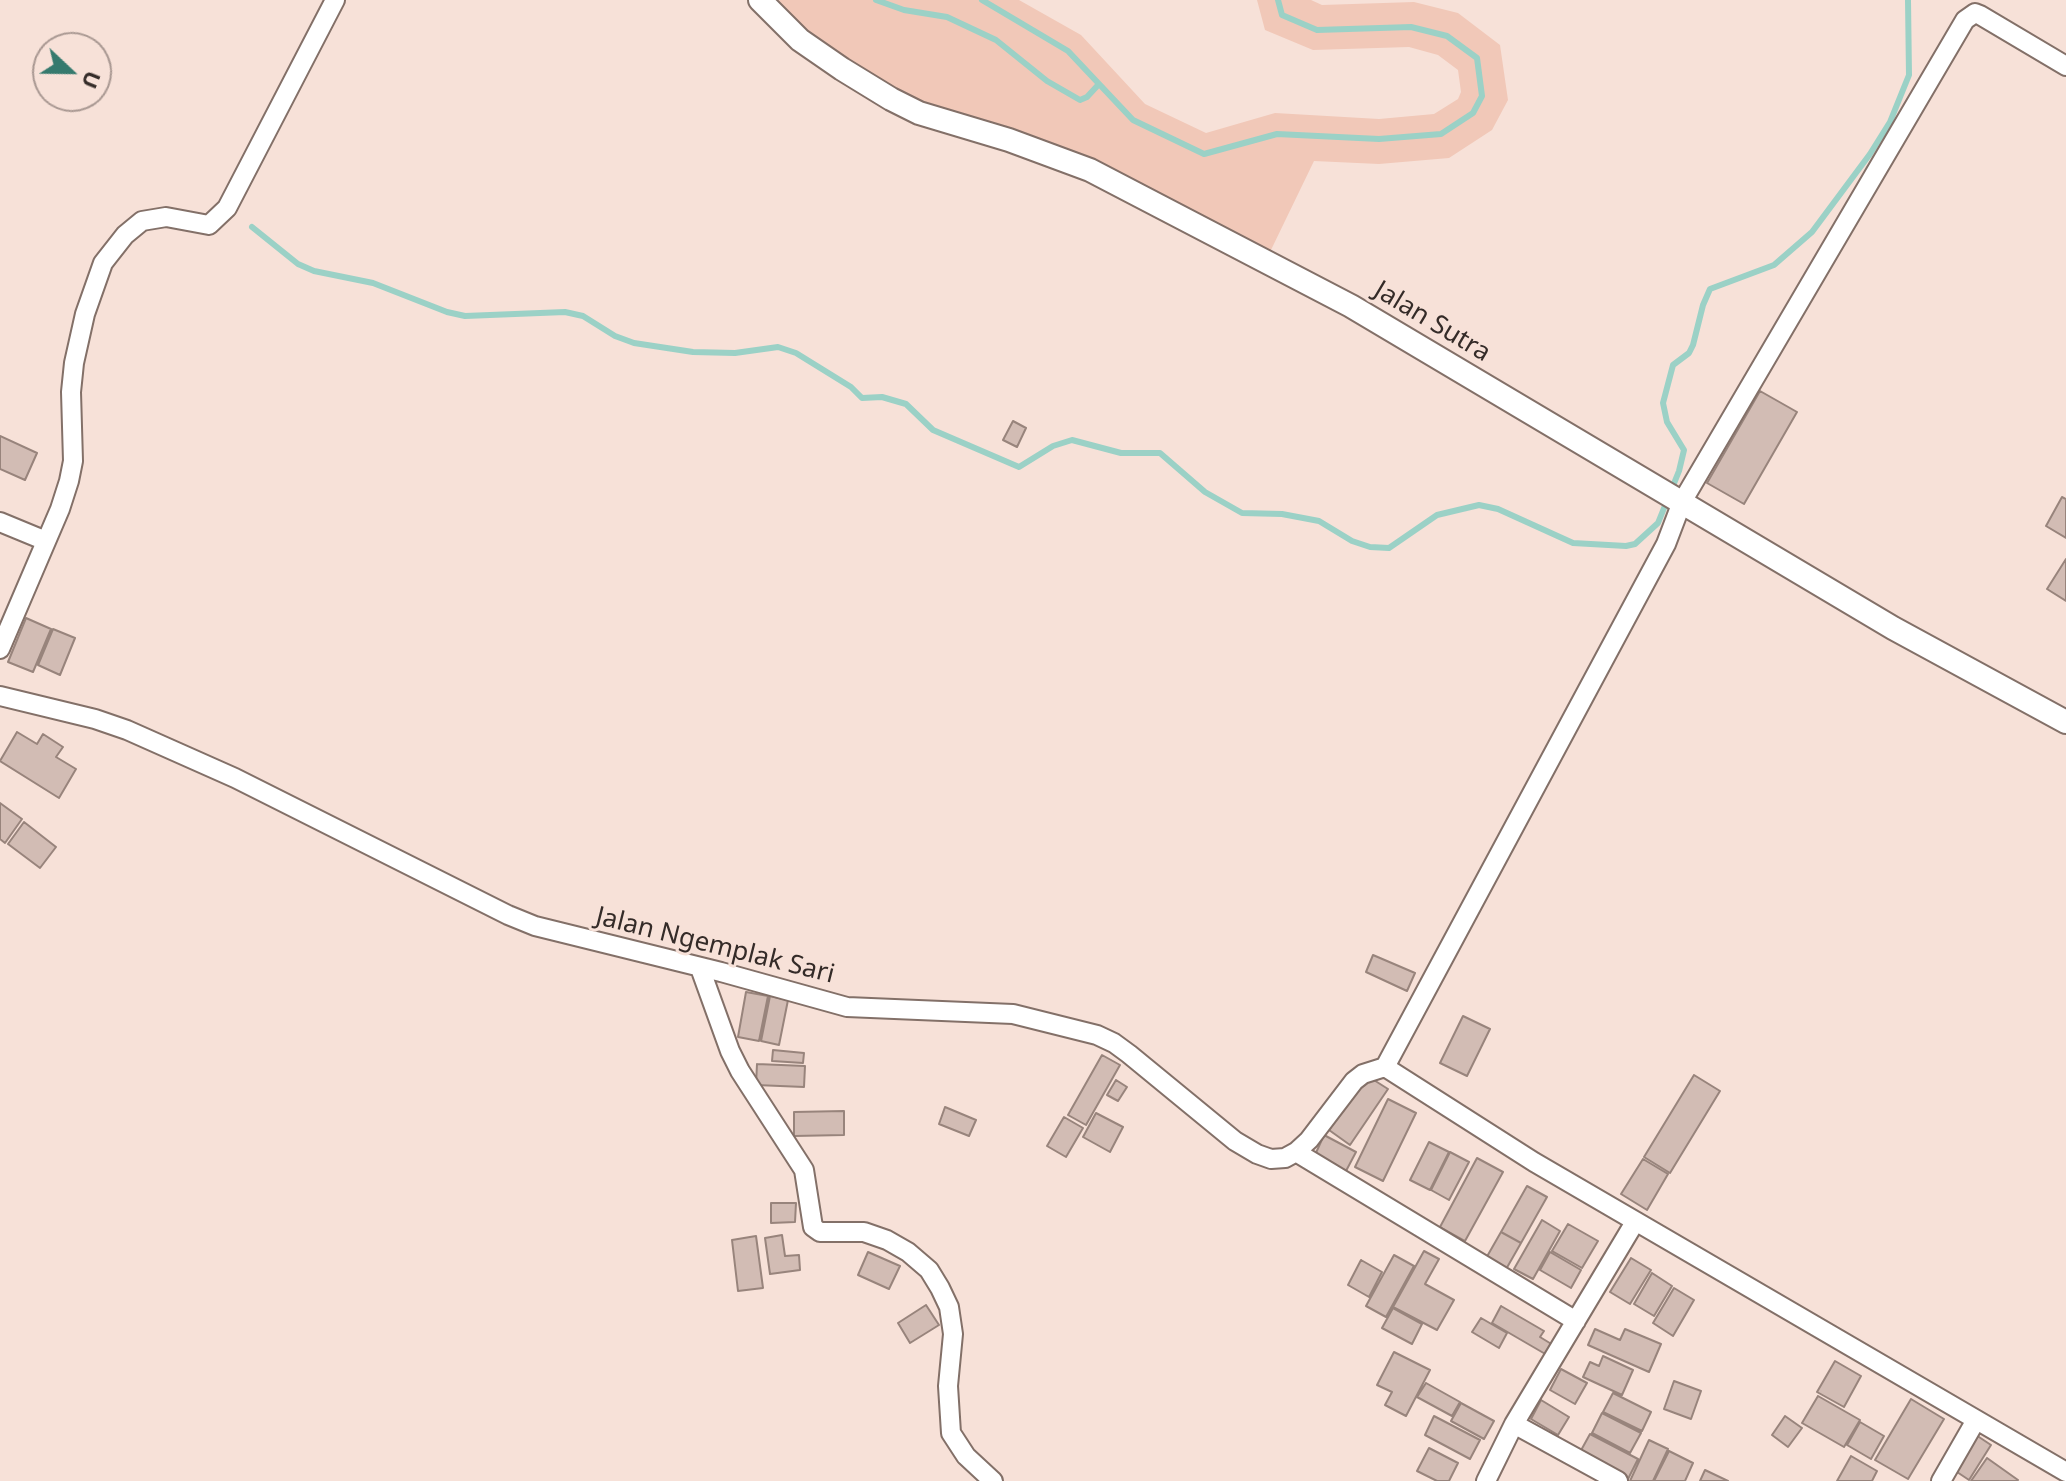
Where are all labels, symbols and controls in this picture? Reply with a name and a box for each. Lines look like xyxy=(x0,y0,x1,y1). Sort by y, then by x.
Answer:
north arrow xyxy=(32,32,112,112)
text: U xyxy=(75,67,109,94)
street label: Jalan Sutra xyxy=(1368,275,1496,369)
street label: Jalan Ngemplak Sari xyxy=(592,901,838,991)

